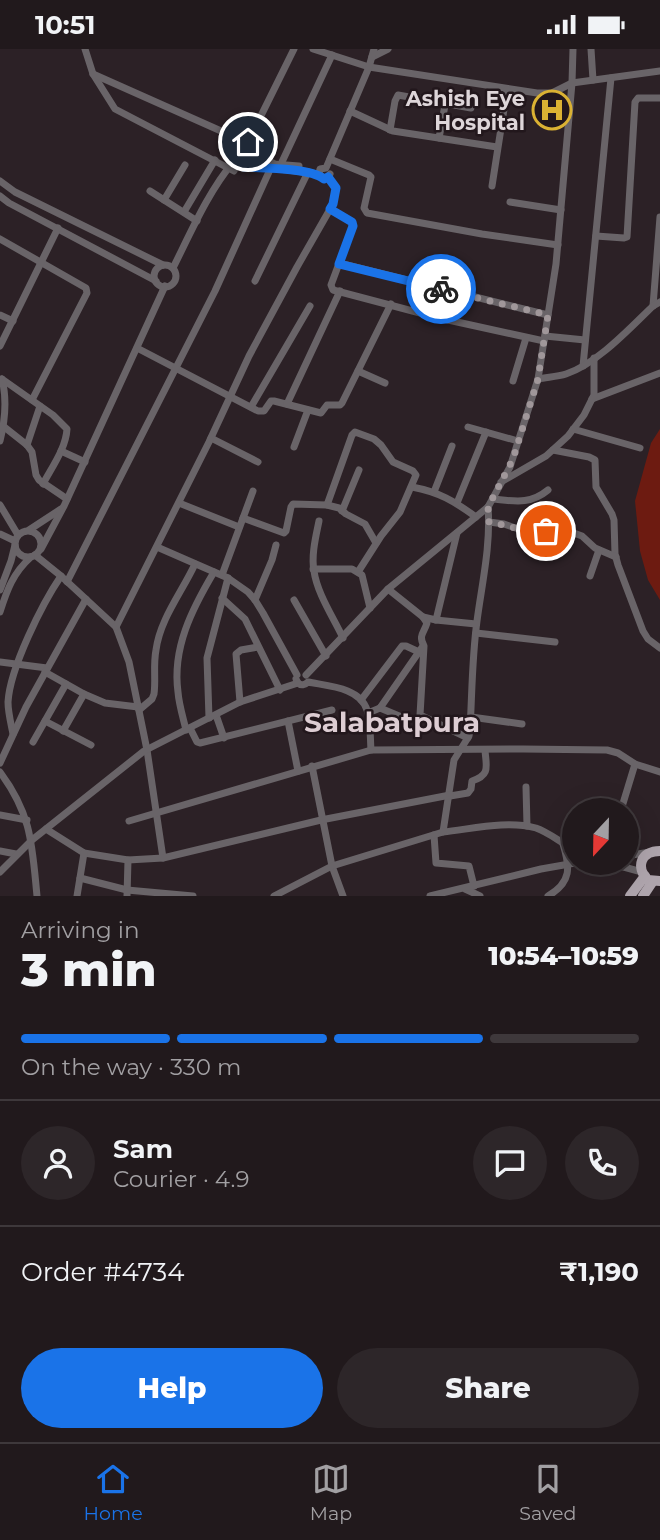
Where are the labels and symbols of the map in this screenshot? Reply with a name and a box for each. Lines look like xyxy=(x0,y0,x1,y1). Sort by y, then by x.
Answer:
place label: Ashish Eye Hospital xyxy=(405,86,525,135)
hospital icon: Ashish Eye Hospital xyxy=(531,89,573,131)
pin xyxy=(218,112,278,172)
courier xyxy=(406,254,476,324)
pin xyxy=(516,501,576,561)
district label: Salabatpura xyxy=(304,705,480,739)
north arrow xyxy=(562,798,639,875)

